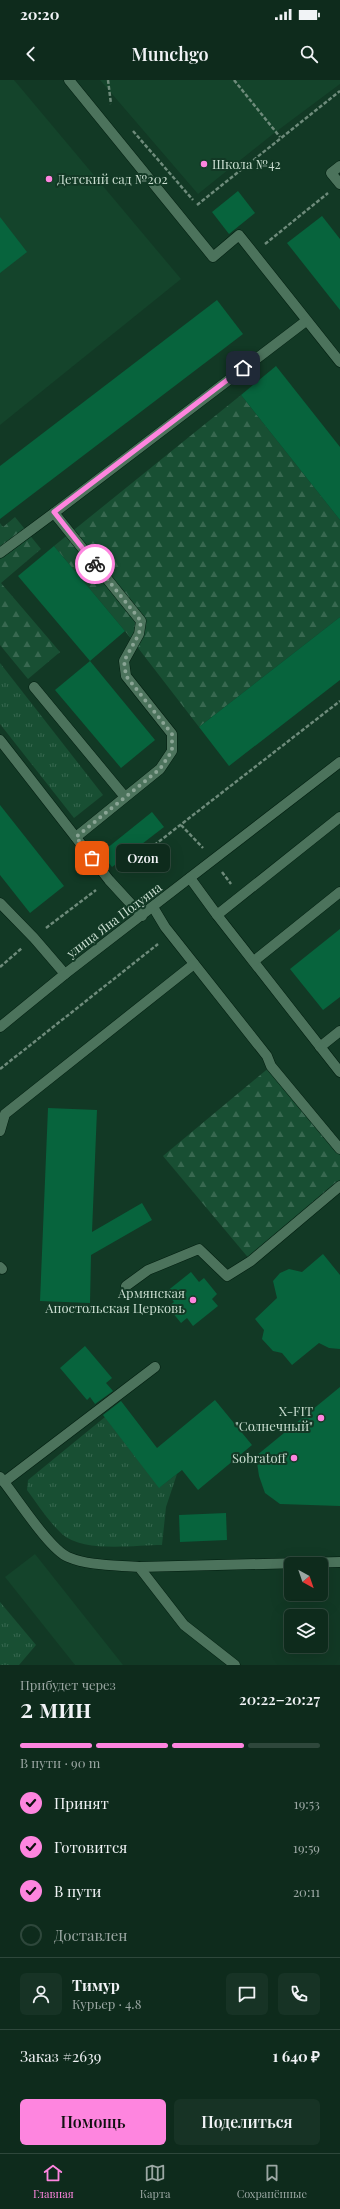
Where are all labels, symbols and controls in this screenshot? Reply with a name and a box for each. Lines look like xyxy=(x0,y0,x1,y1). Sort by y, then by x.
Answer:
text: 20:20 xyxy=(20,4,59,24)
text: Munchgo xyxy=(131,42,209,66)
icon: back xyxy=(20,43,42,65)
icon: search xyxy=(298,43,320,65)
place label: Школа №42 xyxy=(212,155,281,172)
marker: Школа №42 xyxy=(199,159,209,169)
place label: Детский сад №202 xyxy=(57,170,168,187)
marker: Детский сад №202 xyxy=(44,174,54,184)
pin xyxy=(226,351,260,385)
icon: home xyxy=(232,357,254,379)
courier xyxy=(75,544,115,584)
icon: bike xyxy=(84,553,106,575)
pin xyxy=(75,841,109,875)
callout: Ozon xyxy=(116,844,170,872)
icon: bag xyxy=(81,847,103,869)
text: Ozon xyxy=(127,849,159,866)
street label: улица Яна Полуяна xyxy=(62,878,165,962)
place label: Армянская Апостольская Церковь xyxy=(44,1284,185,1316)
marker: Армянская Апостольская Церковь xyxy=(188,1295,198,1305)
place label: X-FIT "Солнечный" xyxy=(235,1402,313,1434)
marker: X-FIT "Солнечный" xyxy=(316,1413,326,1423)
place label: Sobratoff xyxy=(232,1449,288,1466)
marker: Sobratoff xyxy=(289,1453,299,1463)
north arrow xyxy=(284,1557,328,1601)
map controls xyxy=(284,1557,328,1653)
button: layers xyxy=(284,1609,328,1653)
text: Прибудет через xyxy=(20,1676,116,1693)
text: 20:22–20:27 xyxy=(239,1689,320,1709)
text: 2 мин xyxy=(20,1690,91,1725)
text: В пути · 90 m xyxy=(20,1754,100,1771)
icon: check xyxy=(20,1792,42,1814)
text: Принят xyxy=(54,1793,109,1813)
text: 19:53 xyxy=(294,1795,320,1812)
icon: check xyxy=(20,1836,42,1858)
text: Готовится xyxy=(54,1837,127,1857)
text: 19:59 xyxy=(293,1839,320,1856)
icon: check xyxy=(20,1880,42,1902)
text: В пути xyxy=(54,1881,102,1901)
text: 20:11 xyxy=(293,1883,320,1900)
text: Доставлен xyxy=(54,1925,128,1945)
button: person xyxy=(20,1973,62,2015)
button: chat xyxy=(226,1973,268,2015)
button: phone xyxy=(278,1973,320,2015)
text: Тимур xyxy=(72,1975,120,1995)
text: Курьер · 4.8 xyxy=(72,1995,141,2012)
text: Заказ #2639 xyxy=(20,2046,101,2066)
text: 1 640 ₽ xyxy=(273,2046,320,2066)
button: Помощь xyxy=(20,2099,166,2145)
button: Поделиться xyxy=(174,2099,320,2145)
tab: Главная xyxy=(33,2162,74,2201)
tab: Карта xyxy=(140,2162,171,2201)
tab: Сохранённые xyxy=(237,2162,307,2201)

